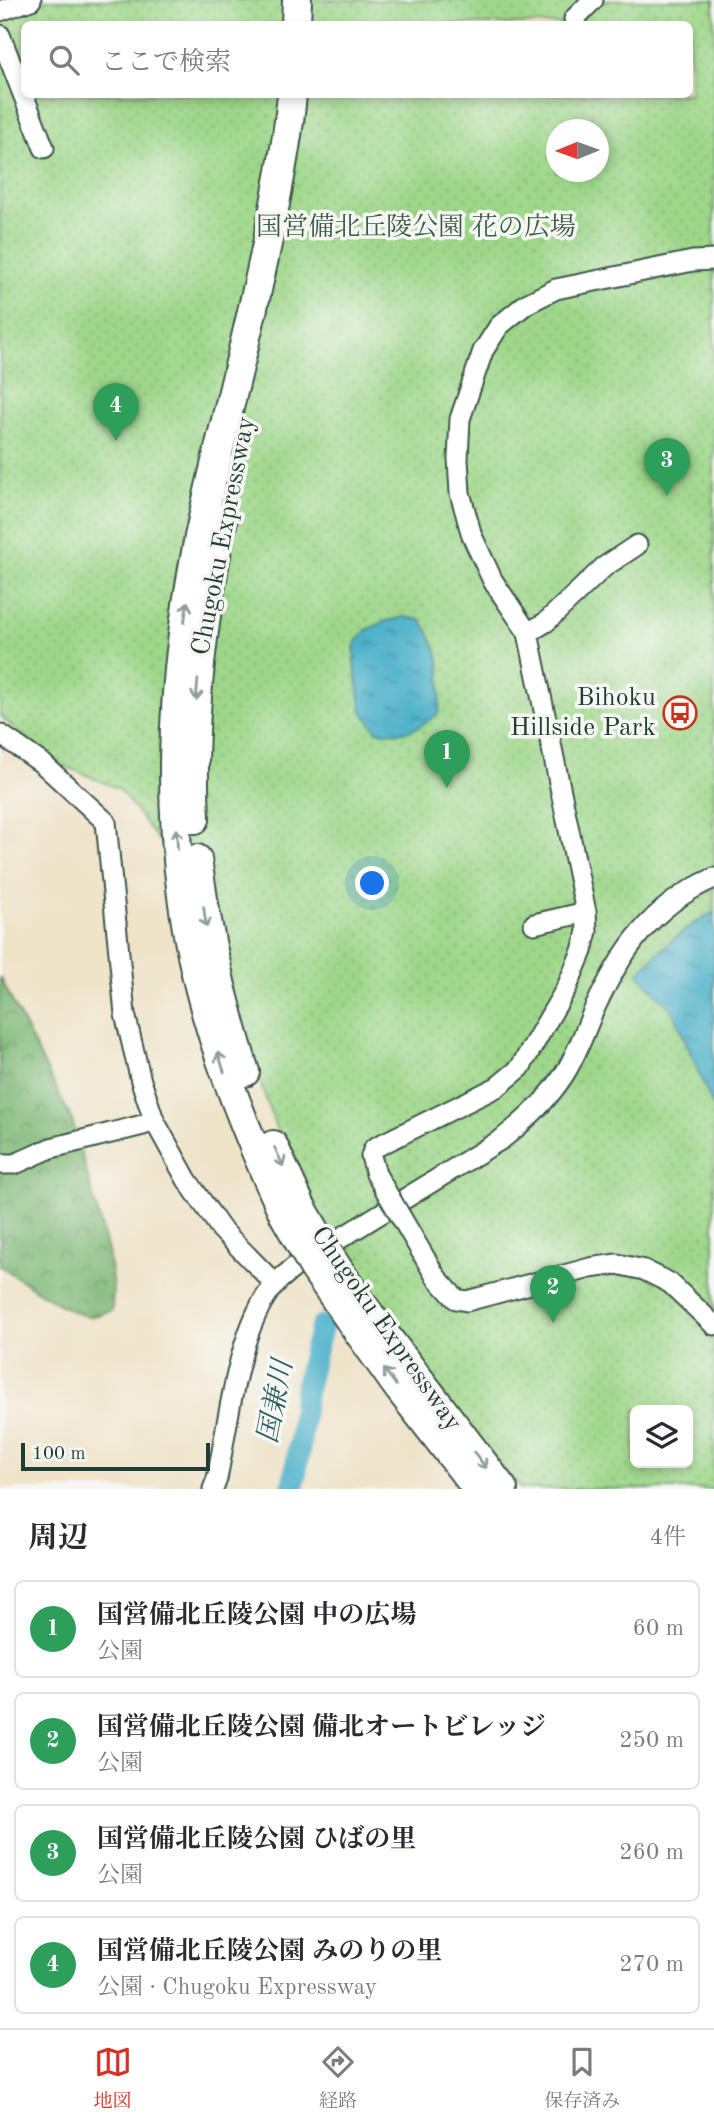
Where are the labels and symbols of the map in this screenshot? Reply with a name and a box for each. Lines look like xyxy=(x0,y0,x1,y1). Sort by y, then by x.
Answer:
north arrow xyxy=(546,119,609,182)
park label: 国営備北丘陵公園 花の広場 xyxy=(256,213,576,241)
pin: 4 xyxy=(93,383,139,441)
street label: Chugoku Expressway xyxy=(188,414,260,658)
pin: 3 xyxy=(644,438,690,496)
one-way arrow xyxy=(180,602,193,624)
one-way arrow xyxy=(190,679,203,701)
place label: Bihoku Hillside Park xyxy=(510,685,656,741)
bus stop icon: Bihoku Hillside Park xyxy=(661,694,699,732)
pin: 1 xyxy=(424,730,470,788)
one-way arrow xyxy=(170,828,183,851)
your location xyxy=(355,866,389,900)
one-way arrow xyxy=(199,905,212,928)
one-way arrow xyxy=(214,1051,226,1073)
one-way arrow xyxy=(273,1146,286,1167)
street label: Chugoku Expressway xyxy=(306,1222,466,1436)
pin: 2 xyxy=(530,1265,576,1323)
water label: 国兼川 xyxy=(252,1355,299,1446)
one-way arrow xyxy=(383,1368,397,1387)
scale bar xyxy=(21,1440,210,1472)
one-way arrow xyxy=(473,1450,488,1469)

